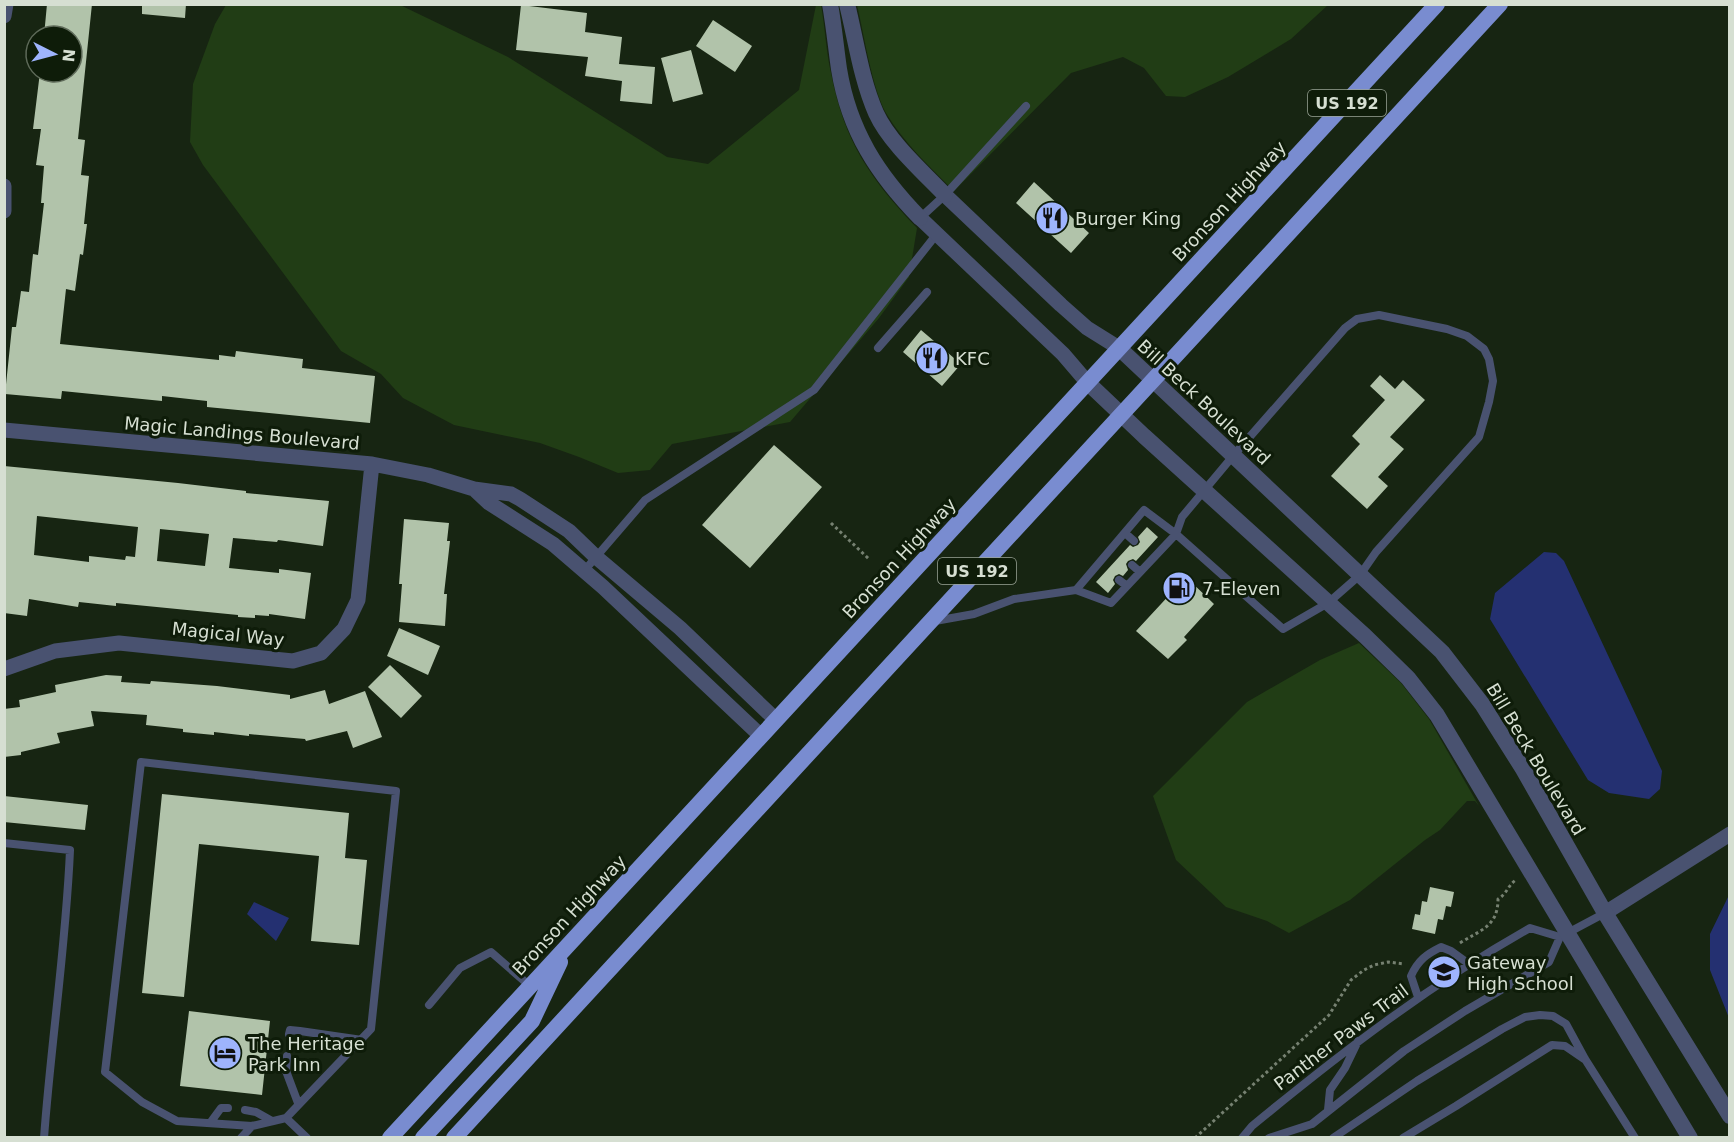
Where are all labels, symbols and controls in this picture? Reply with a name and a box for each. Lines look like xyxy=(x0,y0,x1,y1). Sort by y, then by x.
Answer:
north arrow xyxy=(24,24,84,84)
text: N xyxy=(58,48,79,63)
road number: US 192 xyxy=(1308,90,1386,116)
street label: Bronson Highway xyxy=(1168,136,1290,266)
restaurant icon: Burger King xyxy=(1034,200,1070,236)
place label: Burger King xyxy=(1075,208,1181,229)
street label: Bill Beck Boulevard xyxy=(1133,335,1275,469)
restaurant icon: KFC xyxy=(914,340,950,376)
place label: KFC xyxy=(955,348,990,369)
street label: Magic Landings Boulevard xyxy=(123,412,361,454)
street label: Bronson Highway xyxy=(838,493,960,623)
road number: US 192 xyxy=(938,558,1016,584)
fuel station icon: 7-Eleven xyxy=(1161,570,1197,606)
place label: 7-Eleven xyxy=(1202,578,1281,599)
street label: Magical Way xyxy=(171,618,286,650)
street label: Bill Beck Boulevard xyxy=(1482,679,1590,839)
street label: Bronson Highway xyxy=(508,850,630,980)
place label: Gateway High School xyxy=(1467,952,1574,994)
school or university icon: Gateway High School xyxy=(1426,954,1462,990)
street label: Panther Paws Trail xyxy=(1270,980,1412,1094)
place label: The Heritage Park Inn xyxy=(247,1033,365,1075)
hotel icon: The Heritage Park Inn xyxy=(207,1035,243,1071)

